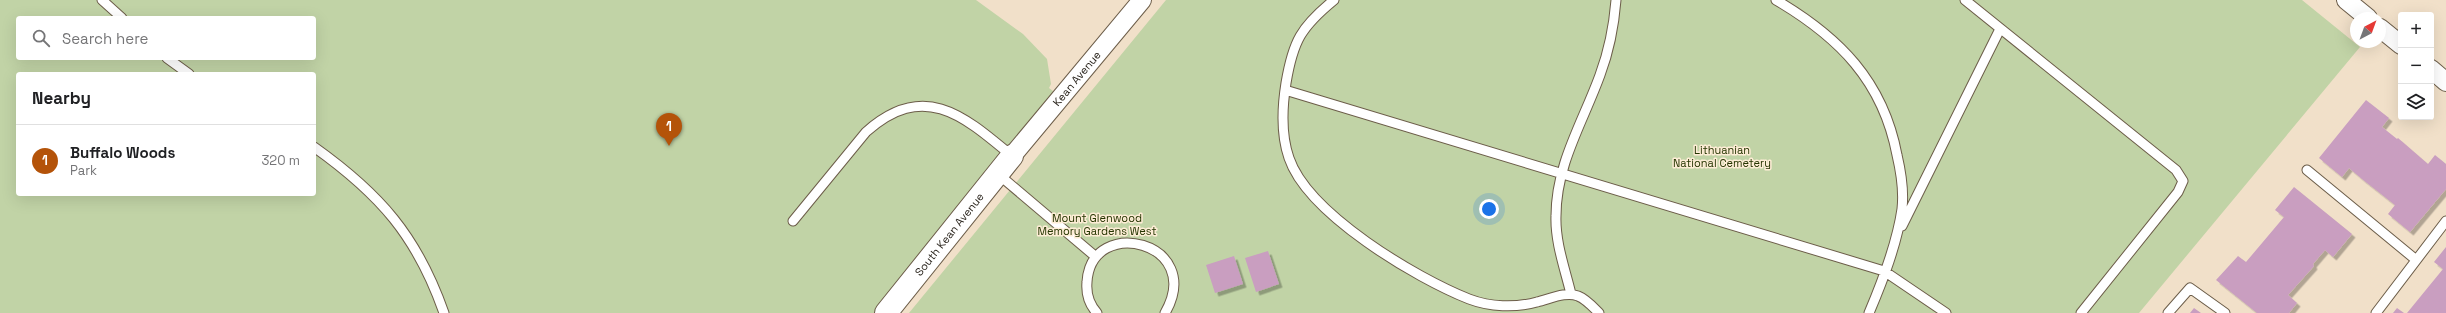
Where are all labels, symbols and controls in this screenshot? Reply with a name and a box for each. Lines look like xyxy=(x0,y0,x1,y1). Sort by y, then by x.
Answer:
north arrow xyxy=(2350,12,2386,48)
map controls xyxy=(2398,12,2434,120)
button: + xyxy=(2398,12,2434,48)
search box xyxy=(16,16,316,60)
icon: search xyxy=(30,27,52,49)
text: Search here xyxy=(62,29,148,48)
street label: Kean Avenue xyxy=(1050,48,1104,109)
button: − xyxy=(2398,48,2434,84)
button: layers xyxy=(2398,84,2434,120)
text: Nearby xyxy=(32,87,91,109)
pin: 1 xyxy=(656,113,682,146)
text: Buffalo Woods xyxy=(70,143,175,162)
park label: Lithuanian National Cemetery xyxy=(1673,143,1771,170)
text: 1 xyxy=(42,152,48,169)
text: 320 m xyxy=(261,152,300,169)
text: Park xyxy=(70,162,97,179)
street label: South Kean Avenue xyxy=(912,190,987,279)
your location xyxy=(1479,199,1499,219)
park label: Mount Glenwood Memory Gardens West xyxy=(1037,211,1157,238)

